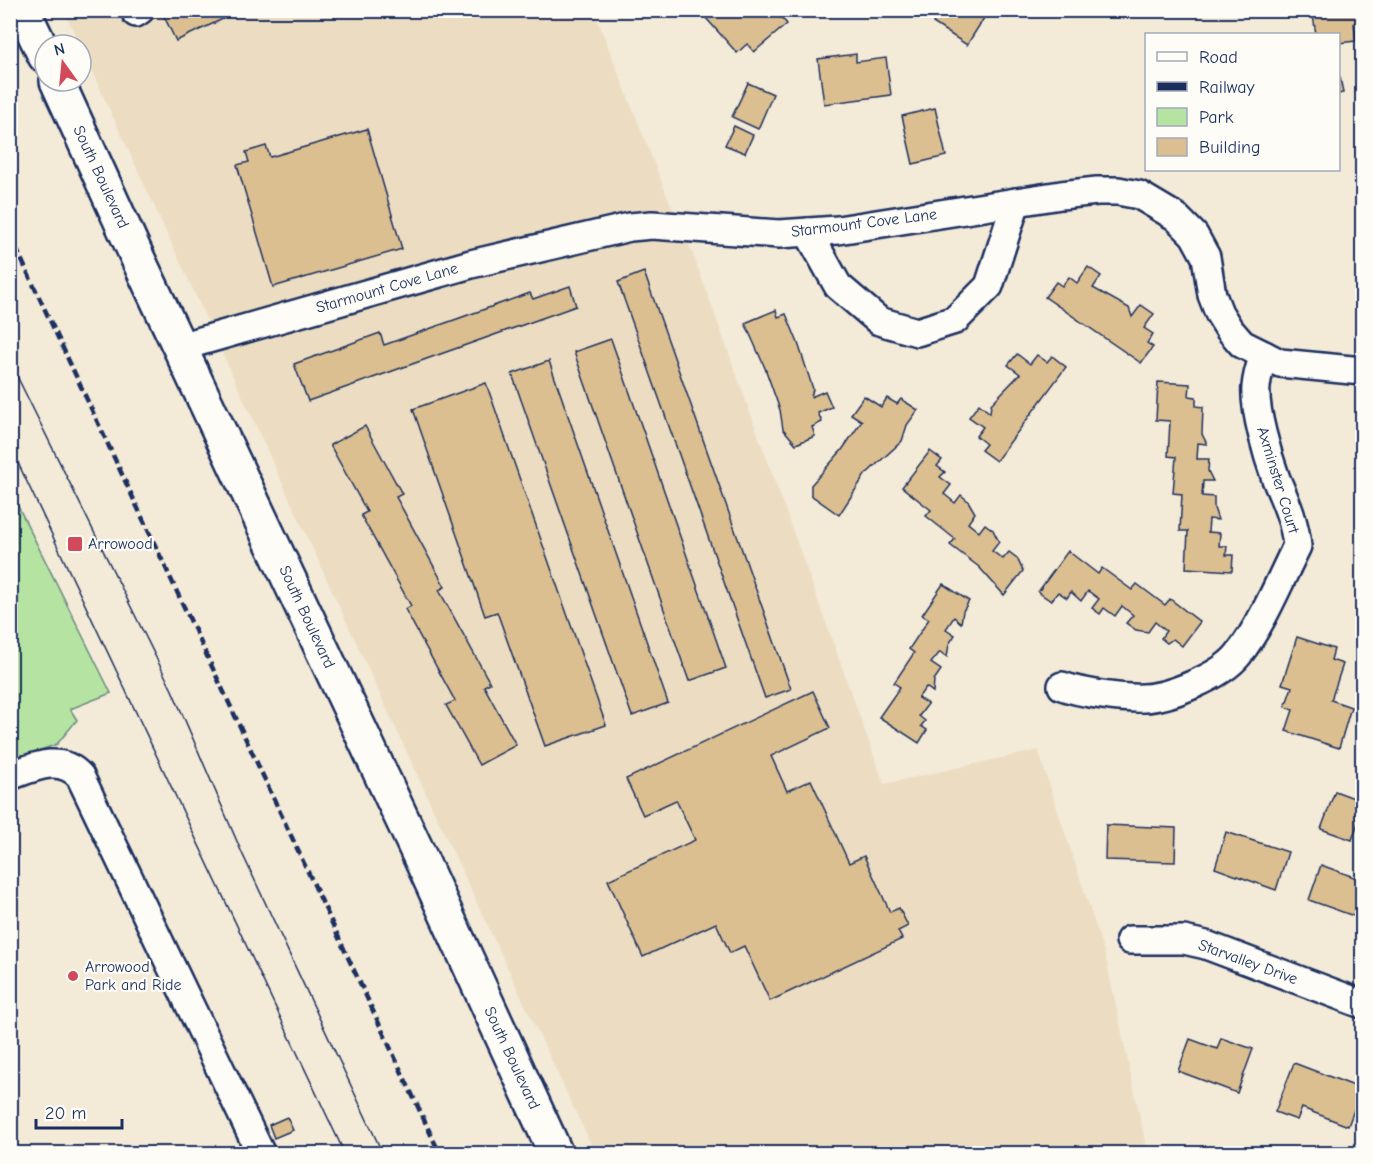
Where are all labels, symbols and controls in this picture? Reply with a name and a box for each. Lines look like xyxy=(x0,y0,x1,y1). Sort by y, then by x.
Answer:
north arrow xyxy=(33,33,93,93)
legend xyxy=(1145,33,1340,171)
text: N xyxy=(52,39,67,60)
text: Road xyxy=(1199,47,1238,68)
text: Railway xyxy=(1199,77,1256,98)
text: Park xyxy=(1199,107,1234,128)
street label: South Boulevard xyxy=(69,123,133,231)
text: Building xyxy=(1199,137,1261,158)
street label: Starmount Cove Lane xyxy=(790,205,938,241)
street label: Starmount Cove Lane xyxy=(314,259,460,317)
street label: Axminster Court xyxy=(1253,425,1303,536)
marker: Arrowood xyxy=(66,535,84,553)
place label: Arrowood xyxy=(88,535,153,553)
street label: South Boulevard xyxy=(275,563,339,671)
street label: Starvalley Drive xyxy=(1196,936,1300,988)
place label: Arrowood Park and Ride xyxy=(85,958,182,994)
marker: Arrowood Park and Ride xyxy=(66,969,80,983)
street label: South Boulevard xyxy=(480,1004,544,1112)
scale bar xyxy=(36,1092,122,1130)
text: 20 m xyxy=(45,1103,86,1124)

